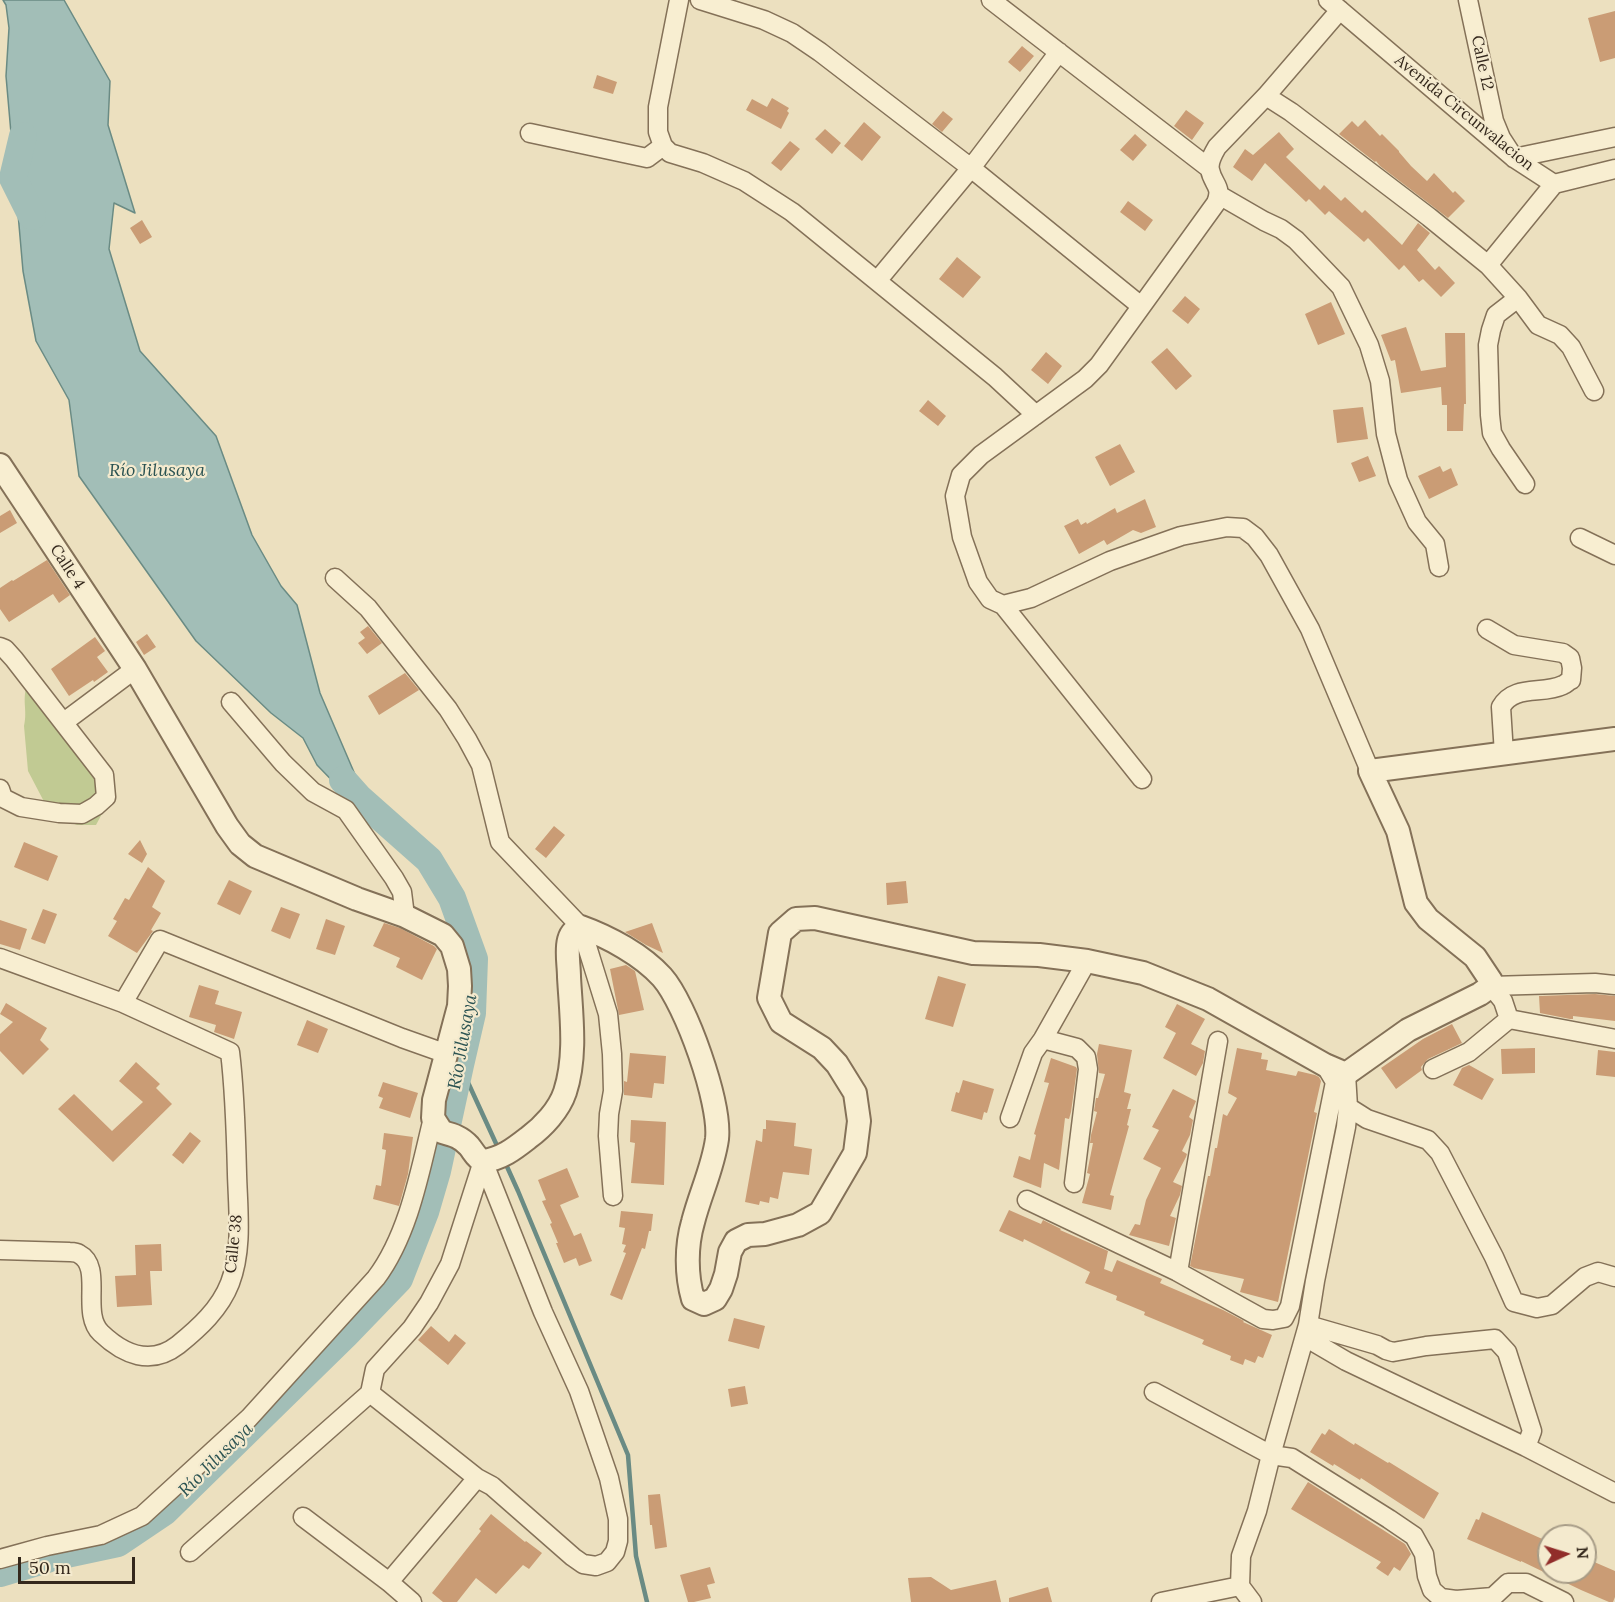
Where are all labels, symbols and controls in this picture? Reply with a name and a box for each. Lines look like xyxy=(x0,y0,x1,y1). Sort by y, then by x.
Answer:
street label: Calle 12 xyxy=(1467,34,1497,92)
street label: Avenida Circunvalacion xyxy=(1391,51,1537,175)
water label: Río Jilusaya xyxy=(109,460,205,482)
street label: Calle 4 xyxy=(45,541,89,593)
water label: Río Jilusaya xyxy=(444,993,482,1091)
street label: Calle 38 xyxy=(221,1214,247,1274)
water label: Río Jilusaya xyxy=(174,1418,258,1502)
north arrow xyxy=(1537,1524,1597,1584)
scale bar xyxy=(21,1545,138,1583)
text: N xyxy=(1573,1546,1593,1560)
text: 50 m xyxy=(29,1556,71,1579)

